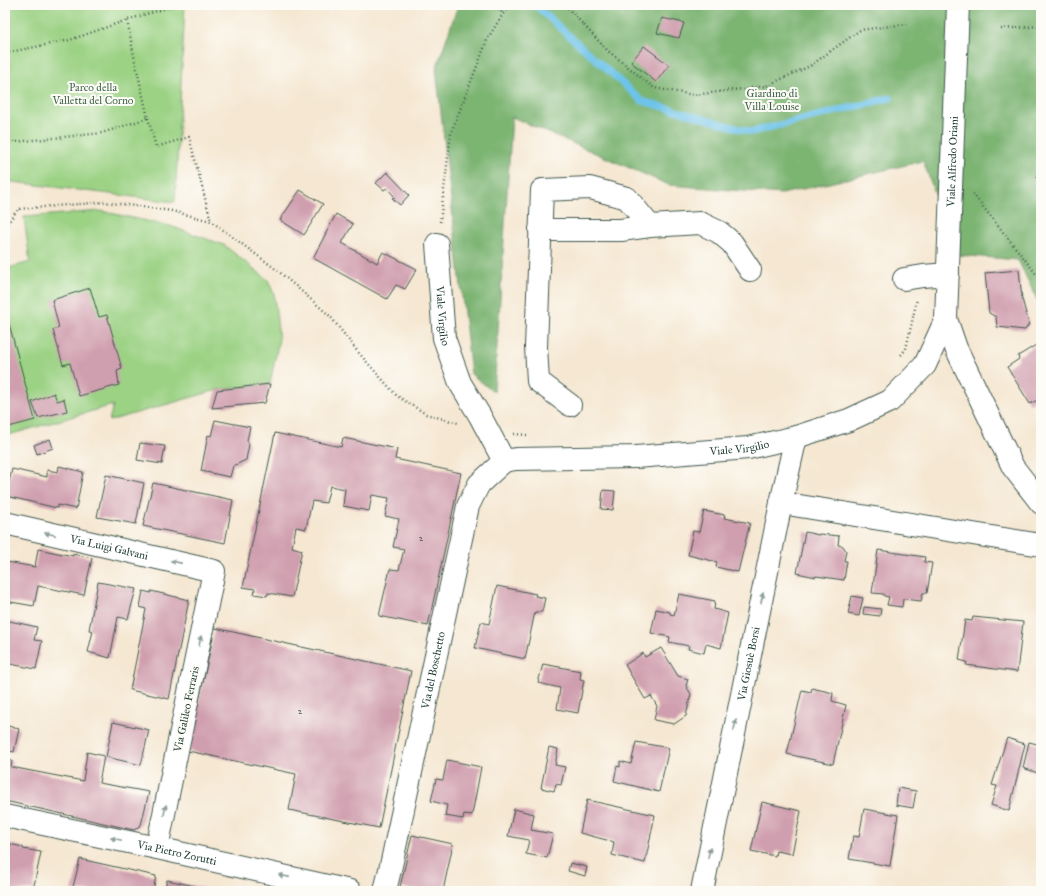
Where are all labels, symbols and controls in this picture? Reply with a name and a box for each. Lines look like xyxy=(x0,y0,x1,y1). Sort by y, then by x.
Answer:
park label: Parco della Valletta del Corno xyxy=(52,81,134,107)
park label: Giardino di Villa Louise xyxy=(744,87,800,113)
street label: Viale Alfredo Oriani xyxy=(944,116,961,208)
street label: Viale Virgilio xyxy=(433,285,452,348)
street label: Viale Virgilio xyxy=(708,437,771,458)
one-way arrow xyxy=(43,530,56,536)
street label: Via Luigi Galvani xyxy=(68,532,150,563)
house number: 2 xyxy=(419,532,424,543)
one-way arrow xyxy=(170,559,183,565)
one-way arrow xyxy=(759,592,765,604)
street label: Via Giosuè Borsi xyxy=(735,626,763,703)
street label: Via del Boschetto xyxy=(419,630,448,711)
one-way arrow xyxy=(197,635,203,647)
street label: Via Galileo Ferraris xyxy=(171,665,202,754)
house number: 2 xyxy=(298,705,303,716)
one-way arrow xyxy=(733,719,739,732)
one-way arrow xyxy=(162,803,168,816)
one-way arrow xyxy=(110,836,122,842)
street label: Via Pietro Zorutti xyxy=(135,838,218,868)
one-way arrow xyxy=(707,847,713,859)
one-way arrow xyxy=(278,873,290,879)

